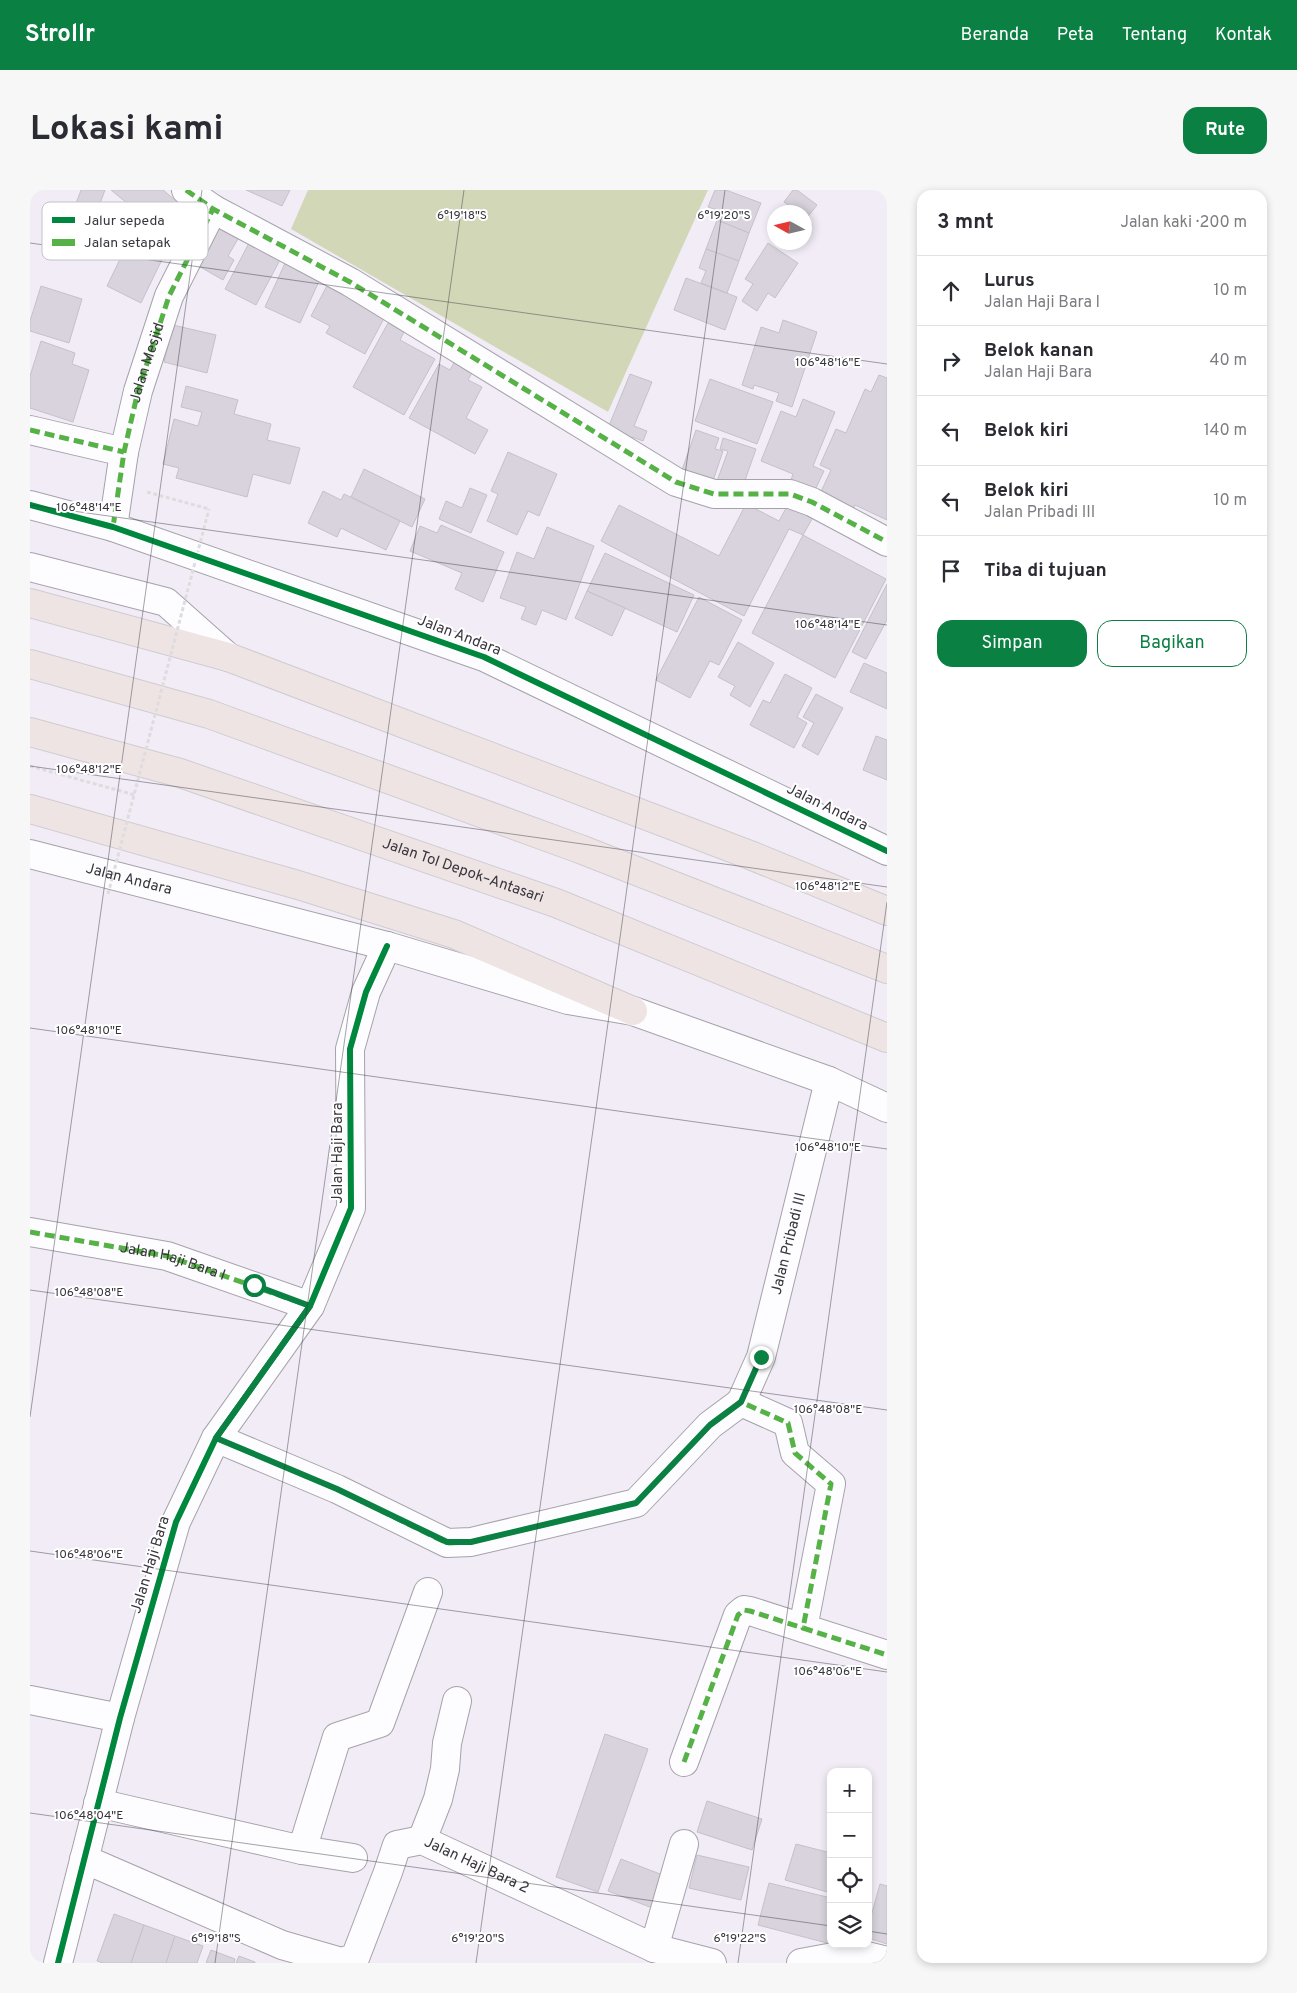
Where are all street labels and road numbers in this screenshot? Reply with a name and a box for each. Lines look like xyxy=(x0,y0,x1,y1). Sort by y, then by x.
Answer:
street label: Jalan Mesjid xyxy=(126,320,169,405)
street label: Jalan Andara xyxy=(414,611,504,661)
street label: Jalan Andara xyxy=(783,780,871,836)
street label: Jalan Tol Depok–Antasari xyxy=(380,834,546,908)
street label: Jalan Andara xyxy=(84,859,174,900)
street label: Jalan Haji Bara xyxy=(329,1102,348,1204)
street label: Jalan Pribadi III xyxy=(767,1191,811,1297)
street label: Jalan Haji Bara I xyxy=(119,1238,228,1285)
street label: Jalan Haji Bara xyxy=(127,1514,175,1616)
street label: Jalan Haji Bara 2 xyxy=(421,1833,532,1898)

